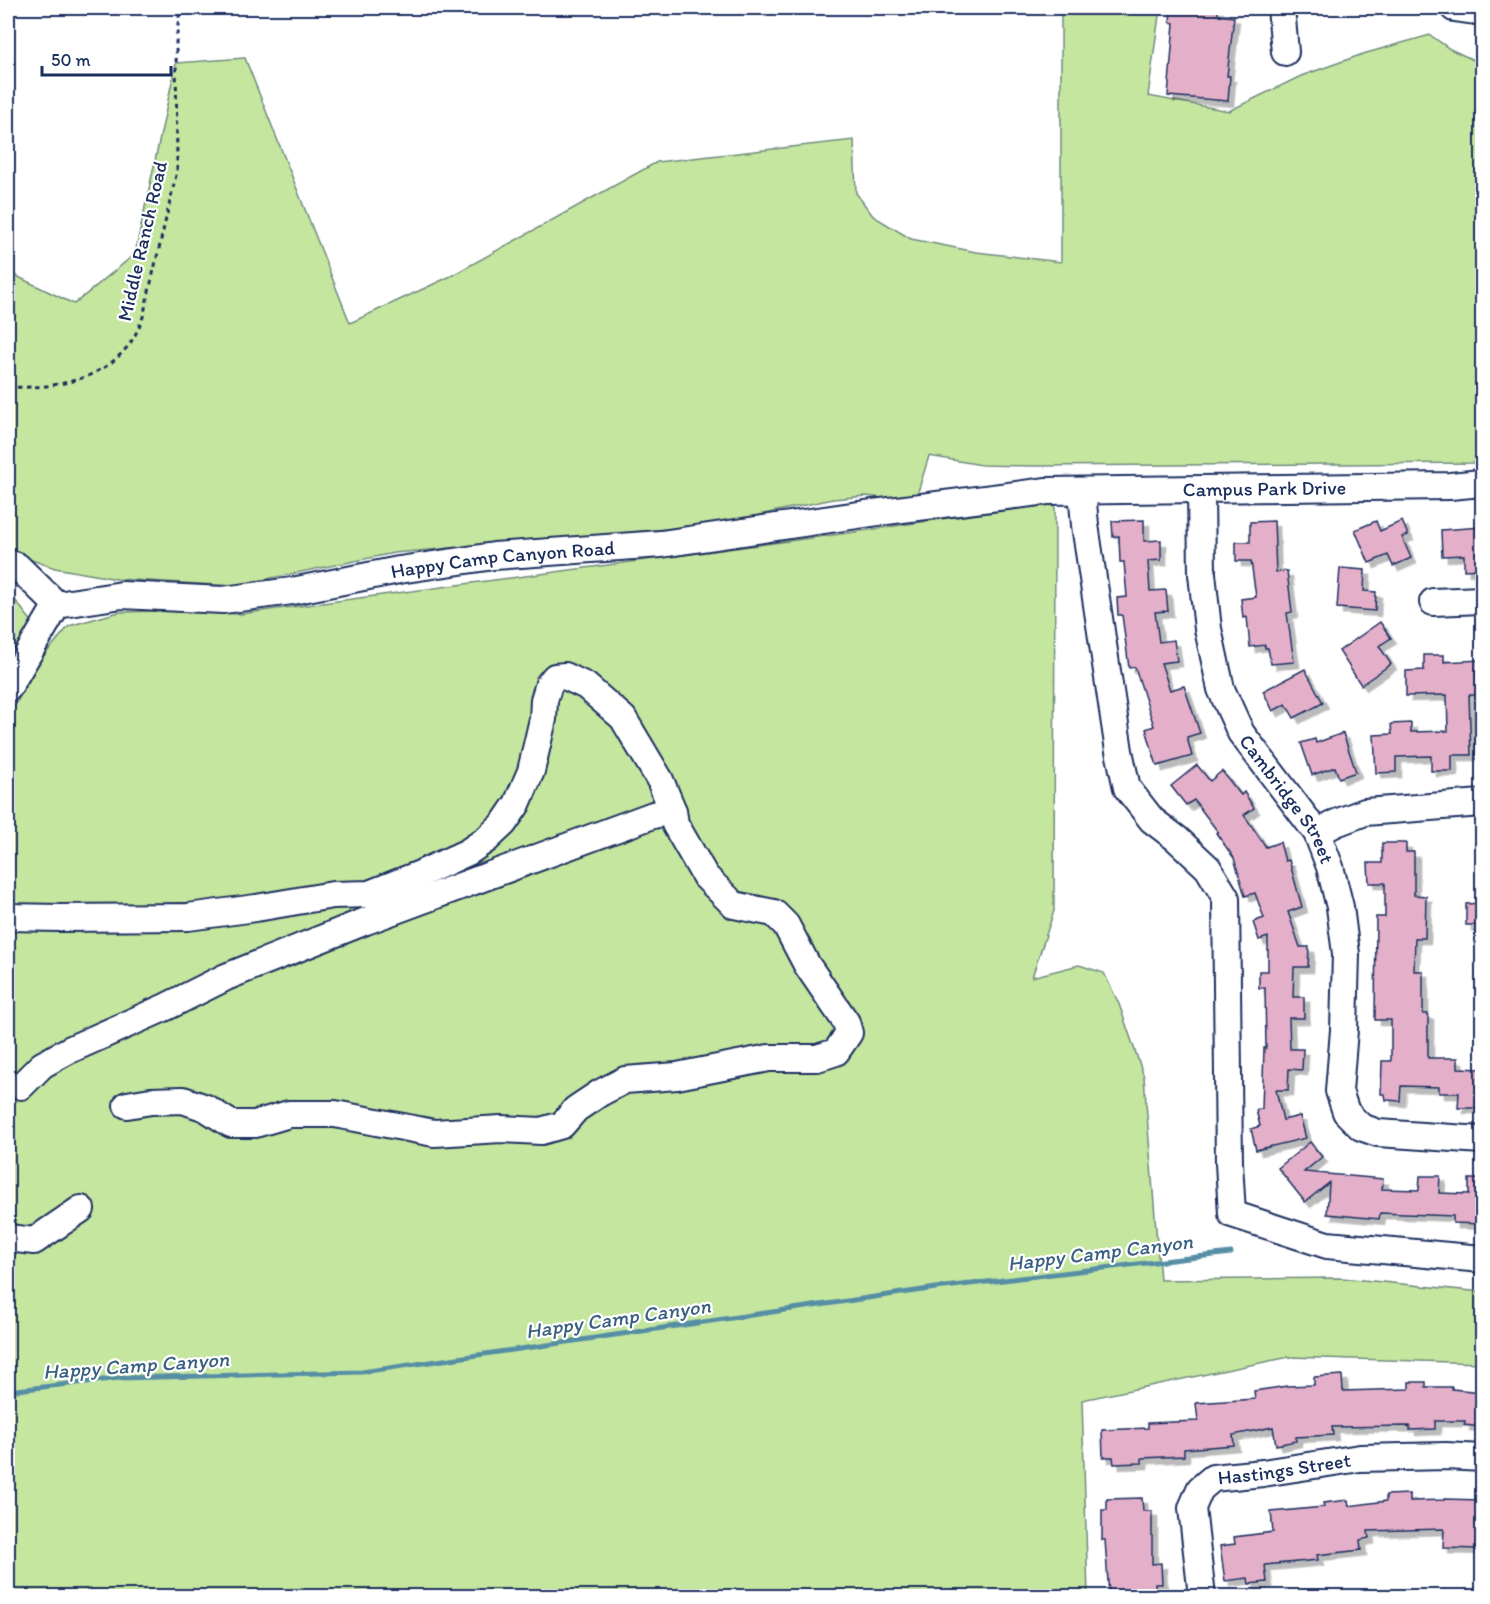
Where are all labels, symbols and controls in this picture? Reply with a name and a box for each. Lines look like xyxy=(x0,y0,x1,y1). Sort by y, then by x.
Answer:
scale bar xyxy=(42,39,171,77)
text: 50 m xyxy=(51,49,91,71)
street label: Middle Ranch Road xyxy=(112,159,172,323)
street label: Campus Park Drive xyxy=(1183,475,1346,501)
street label: Happy Camp Canyon Road xyxy=(389,535,616,583)
street label: Cambridge Street xyxy=(1234,730,1340,867)
water label: Happy Camp Canyon xyxy=(1006,1228,1195,1276)
water label: Happy Camp Canyon xyxy=(524,1293,713,1343)
water label: Happy Camp Canyon xyxy=(42,1346,231,1384)
street label: Hastings Street xyxy=(1217,1448,1353,1489)

